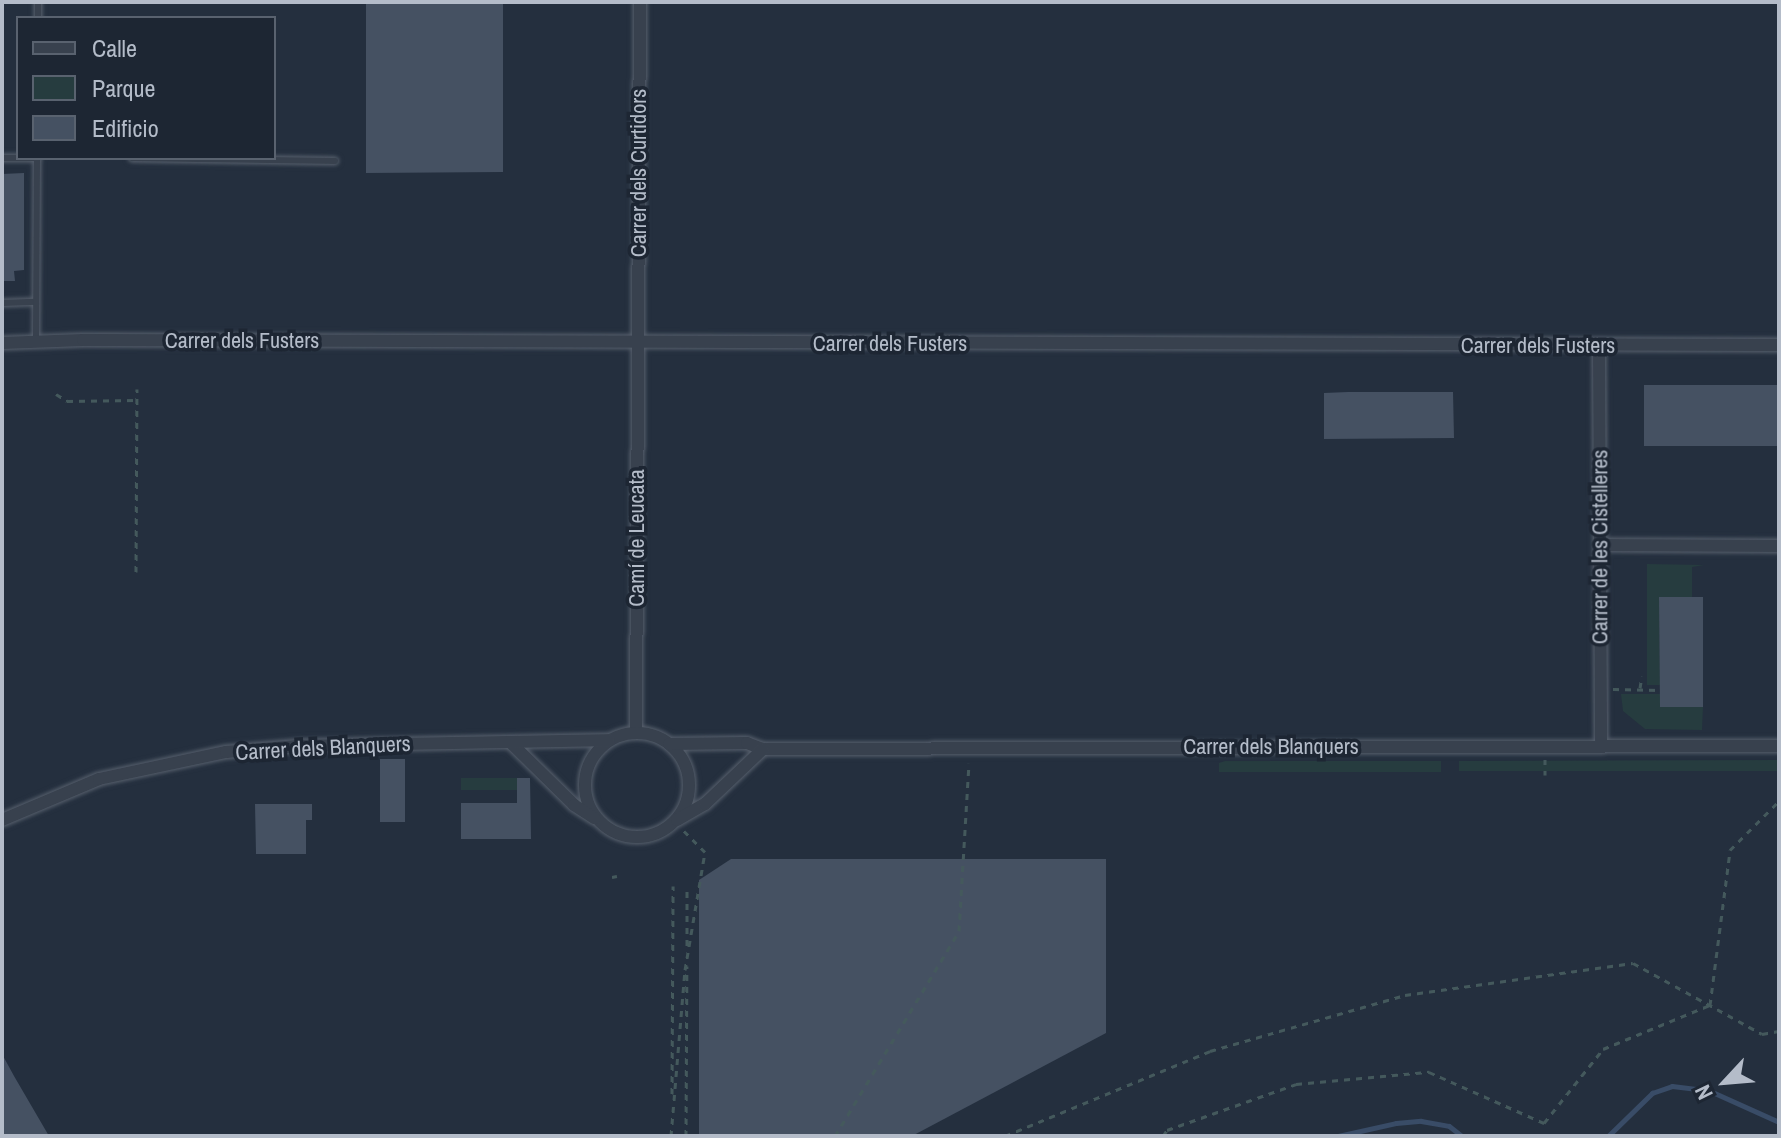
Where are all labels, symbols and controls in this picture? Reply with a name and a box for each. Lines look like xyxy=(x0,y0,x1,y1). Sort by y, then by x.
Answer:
legend xyxy=(16,16,276,160)
text: Calle xyxy=(92,32,137,64)
text: Parque xyxy=(92,72,155,104)
street label: Carrer dels Curtidors xyxy=(626,89,652,257)
text: Edificio xyxy=(92,112,159,144)
street label: Carrer dels Fusters xyxy=(165,328,319,354)
street label: Carrer dels Fusters xyxy=(813,331,967,357)
street label: Carrer dels Fusters xyxy=(1461,333,1615,359)
street label: Carrer de les Cistelleres xyxy=(1587,450,1613,644)
street label: Camí de Leucata xyxy=(624,469,650,607)
street label: Carrer dels Blanquers xyxy=(235,730,411,766)
street label: Carrer dels Blanquers xyxy=(1183,734,1359,760)
north arrow xyxy=(1685,1042,1765,1122)
text: N xyxy=(1687,1080,1720,1105)

